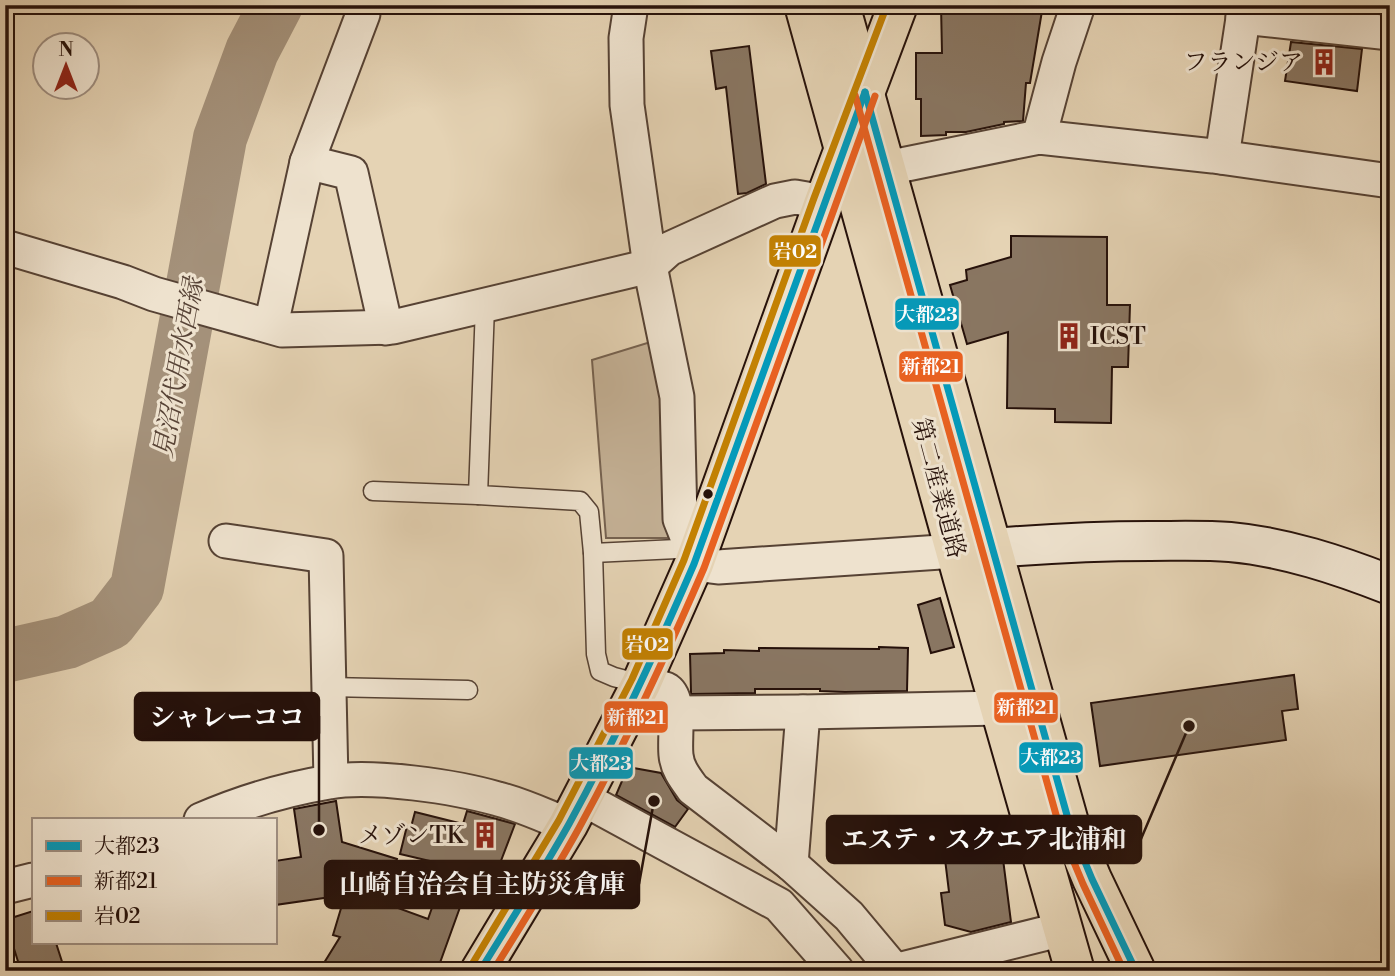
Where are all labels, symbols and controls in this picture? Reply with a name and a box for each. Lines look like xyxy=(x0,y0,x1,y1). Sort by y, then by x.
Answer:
north arrow xyxy=(32,32,102,102)
text: N xyxy=(58,38,74,62)
building icon: フランジア xyxy=(1309,47,1339,77)
place label: フランジア xyxy=(1184,48,1303,78)
line badge: 岩02 xyxy=(768,234,822,268)
text: 岩02 xyxy=(773,240,817,264)
water label: 見沼代用水西縁 xyxy=(147,273,211,461)
line badge: 大都23 xyxy=(894,297,960,331)
text: 大都23 xyxy=(896,303,958,327)
building icon: ICST xyxy=(1054,321,1084,351)
place label: ICST xyxy=(1090,322,1146,352)
line badge: 新都21 xyxy=(898,350,964,383)
text: 新都21 xyxy=(901,355,961,379)
street label: 第二産業道路 xyxy=(905,415,971,562)
unlabelled marker xyxy=(701,487,715,501)
line badge: 岩02 xyxy=(621,627,674,661)
text: 岩02 xyxy=(625,633,669,657)
line badge: 新都21 xyxy=(993,691,1059,724)
callout: シャレーココ xyxy=(135,693,319,740)
text: 新都21 xyxy=(996,696,1056,720)
line badge: 新都21 xyxy=(603,700,669,734)
text: シャレーココ xyxy=(149,702,305,734)
text: 新都21 xyxy=(606,706,666,730)
line badge: 大都23 xyxy=(1018,741,1084,774)
line badge: 大都23 xyxy=(568,746,634,780)
text: 大都23 xyxy=(1020,746,1082,770)
text: 大都23 xyxy=(570,752,632,776)
callout: エステ・スクエア北浦和 xyxy=(827,816,1141,863)
legend xyxy=(32,818,276,944)
building icon: メゾンTK xyxy=(470,820,500,850)
place label: メゾンTK xyxy=(358,821,465,851)
text: エステ・スクエア北浦和 xyxy=(842,824,1126,856)
text: 大都23 xyxy=(94,834,160,860)
callout: 山崎自治会自主防災倉庫 xyxy=(325,861,639,908)
text: 新都21 xyxy=(94,869,157,895)
text: 山崎自治会自主防災倉庫 xyxy=(339,869,625,901)
text: 岩02 xyxy=(94,904,141,930)

